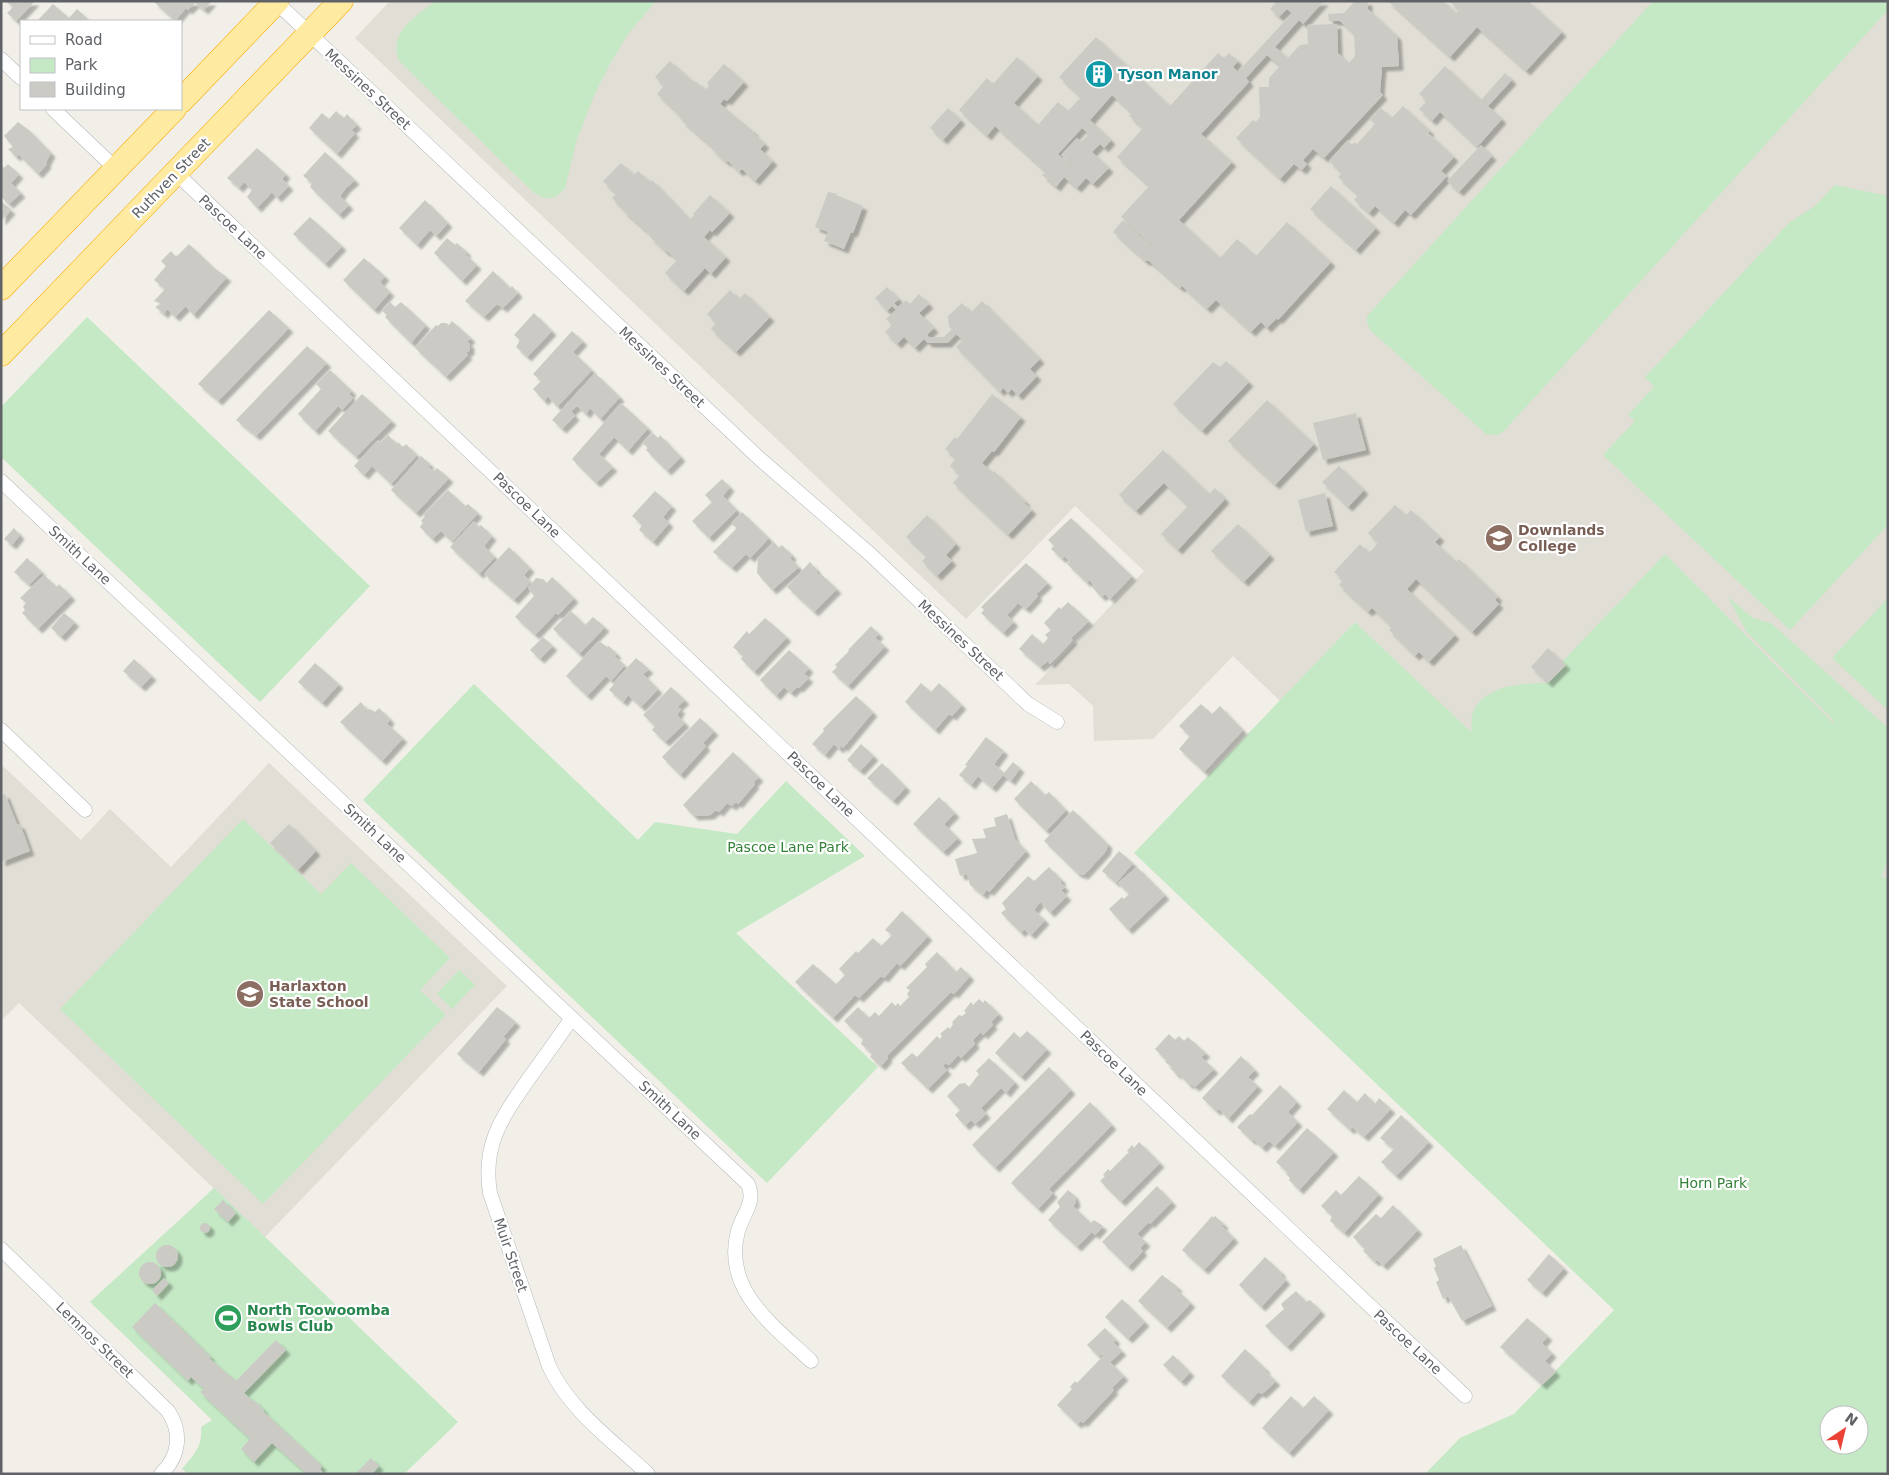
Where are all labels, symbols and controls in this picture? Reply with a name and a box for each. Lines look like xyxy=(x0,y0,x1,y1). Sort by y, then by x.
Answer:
legend xyxy=(20,20,182,110)
text: Road xyxy=(65,31,103,49)
street label: Messines Street xyxy=(322,45,414,133)
text: Park xyxy=(65,56,98,74)
building icon: Tyson Manor xyxy=(1084,59,1114,89)
place label: Tyson Manor xyxy=(1118,66,1218,82)
text: Building xyxy=(65,81,126,99)
street label: Ruthven Street xyxy=(129,134,214,221)
street label: Pascoe Lane xyxy=(196,192,270,262)
street label: Messines Street xyxy=(616,323,708,411)
street label: Pascoe Lane xyxy=(490,469,564,541)
street label: Smith Lane xyxy=(46,522,114,588)
place label: Downlands College xyxy=(1518,522,1605,554)
school or university icon: Downlands College xyxy=(1484,523,1514,553)
street label: Messines Street xyxy=(915,596,1007,684)
street label: Pascoe Lane xyxy=(784,748,858,820)
street label: Smith Lane xyxy=(341,800,409,866)
park label: Pascoe Lane Park xyxy=(727,839,850,855)
place label: Harlaxton State School xyxy=(269,978,369,1010)
school or university icon: Harlaxton State School xyxy=(235,979,265,1009)
street label: Pascoe Lane xyxy=(1077,1027,1151,1099)
street label: Smith Lane xyxy=(636,1077,704,1143)
park label: Horn Park xyxy=(1679,1175,1748,1191)
street label: Muir Street xyxy=(491,1216,531,1295)
street label: Lemnos Street xyxy=(53,1299,137,1381)
place label: North Toowoomba Bowls Club xyxy=(247,1302,390,1334)
sports icon: North Toowoomba Bowls Club xyxy=(213,1303,243,1333)
street label: Pascoe Lane xyxy=(1371,1307,1445,1377)
north arrow xyxy=(1819,1405,1869,1455)
text: N xyxy=(1842,1409,1861,1429)

